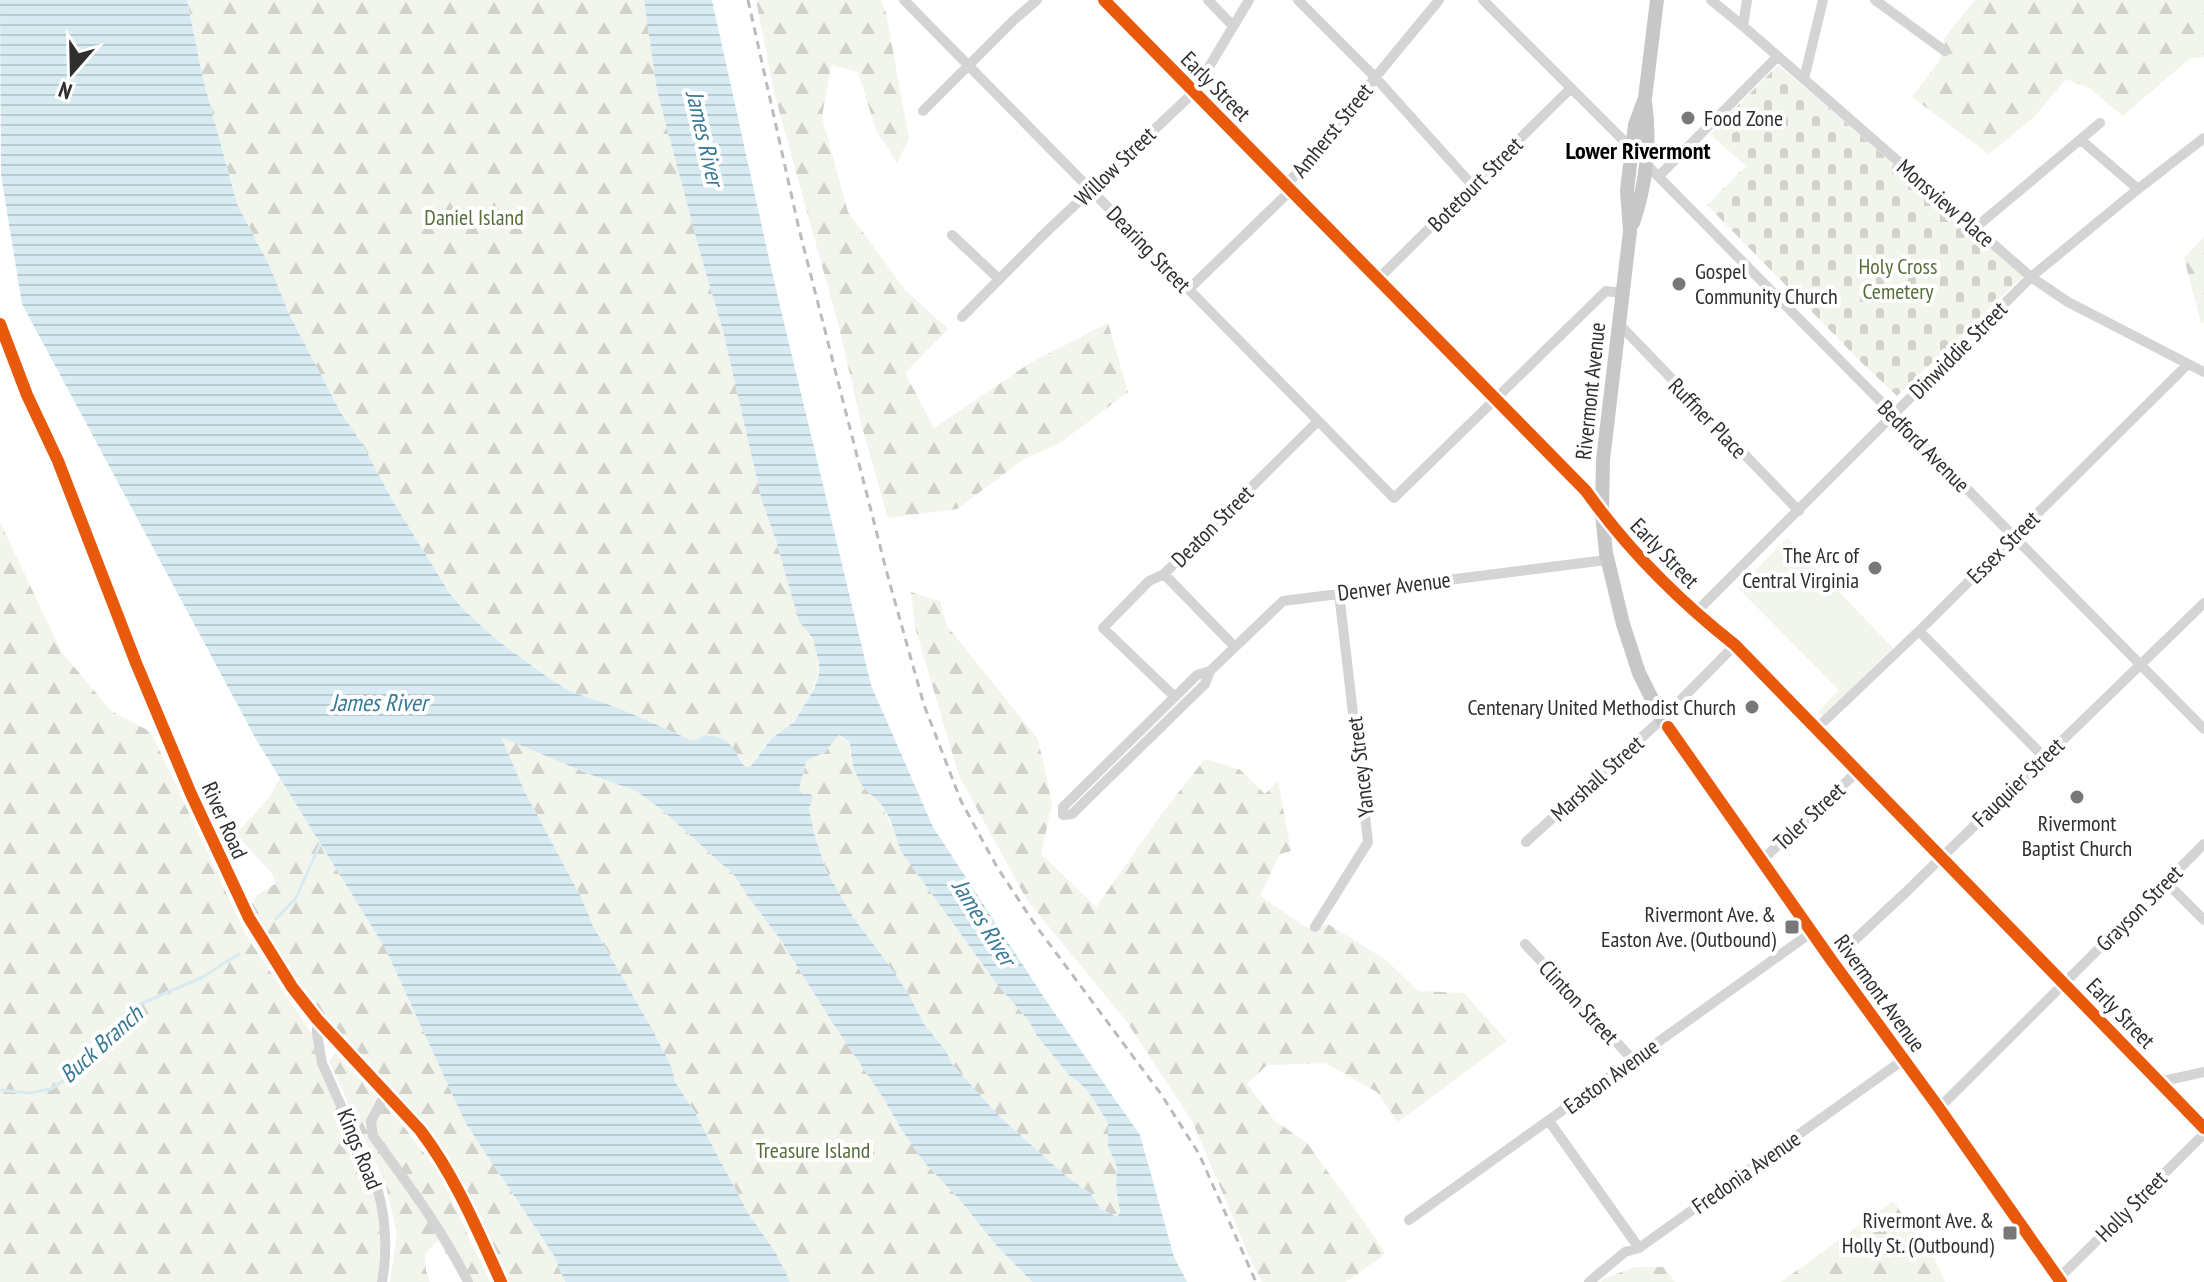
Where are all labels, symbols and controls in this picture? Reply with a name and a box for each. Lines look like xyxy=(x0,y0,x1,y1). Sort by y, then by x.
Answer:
north arrow xyxy=(32,32,112,112)
street label: Early Street xyxy=(1175,45,1257,127)
text: N xyxy=(55,76,76,106)
street label: Amherst Street xyxy=(1285,77,1379,183)
water label: James River xyxy=(679,86,732,192)
place label: Food Zone xyxy=(1704,104,1783,132)
marker: Food Zone xyxy=(1679,109,1697,127)
street label: Willow Street xyxy=(1069,121,1161,211)
street label: Botetourt Street xyxy=(1422,131,1528,237)
district label: Lower Rivermont xyxy=(1566,135,1711,166)
street label: Monsview Place xyxy=(1891,153,2001,253)
street label: Dearing Street xyxy=(1101,200,1197,298)
park label: Daniel Island xyxy=(424,203,524,231)
park label: Holy Cross Cemetery xyxy=(1859,252,1937,305)
place label: Gospel Community Church xyxy=(1695,257,1838,310)
marker: Gospel Community Church xyxy=(1670,275,1688,293)
street label: Dinwiddie Street xyxy=(1903,295,2013,405)
street label: Rivermont Avenue xyxy=(1569,321,1611,461)
street label: Ruffner Place xyxy=(1663,372,1753,464)
street label: Bedford Avenue xyxy=(1872,394,1976,498)
street label: Deaton Street xyxy=(1165,479,1259,573)
street label: Essex Street xyxy=(1961,505,2045,589)
street label: Early Street xyxy=(1625,512,1705,594)
place label: The Arc of Central Virginia xyxy=(1742,541,1860,594)
marker: The Arc of Central Virginia xyxy=(1866,559,1884,577)
street label: Denver Avenue xyxy=(1336,565,1452,607)
water label: James River xyxy=(330,687,431,718)
place label: Centenary United Methodist Church xyxy=(1467,693,1736,721)
marker: Centenary United Methodist Church xyxy=(1743,698,1761,716)
street label: Yancey Street xyxy=(1340,715,1380,819)
street label: Marshall Street xyxy=(1545,729,1649,827)
street label: Fauquier Street xyxy=(1966,731,2070,833)
street label: Toler Street xyxy=(1767,776,1851,856)
street label: River Road xyxy=(196,777,254,863)
marker: Rivermont Baptist Church xyxy=(2068,788,2086,806)
place label: Rivermont Baptist Church xyxy=(2022,809,2132,862)
street label: Grayson Street xyxy=(2090,859,2188,957)
water label: James River xyxy=(945,872,1025,974)
place label: Rivermont Ave. & Easton Ave. (Outbound) xyxy=(1601,900,1777,953)
marker: Rivermont Ave. & Easton Ave. (Outbound) xyxy=(1783,918,1801,936)
street label: Rivermont Avenue xyxy=(1828,929,1932,1057)
street label: Clinton Street xyxy=(1533,954,1625,1050)
street label: Early Street xyxy=(2081,972,2161,1054)
water label: Buck Branch xyxy=(53,998,150,1089)
street label: Easton Avenue xyxy=(1558,1032,1664,1120)
street label: Kings Road xyxy=(331,1105,389,1193)
street label: Fredonia Avenue xyxy=(1686,1124,1806,1220)
park label: Treasure Island xyxy=(756,1136,870,1164)
street label: Holly Street xyxy=(2089,1164,2173,1248)
place label: Rivermont Ave. & Holly St. (Outbound) xyxy=(1842,1206,1995,1259)
marker: Rivermont Ave. & Holly St. (Outbound) xyxy=(2001,1224,2019,1242)

